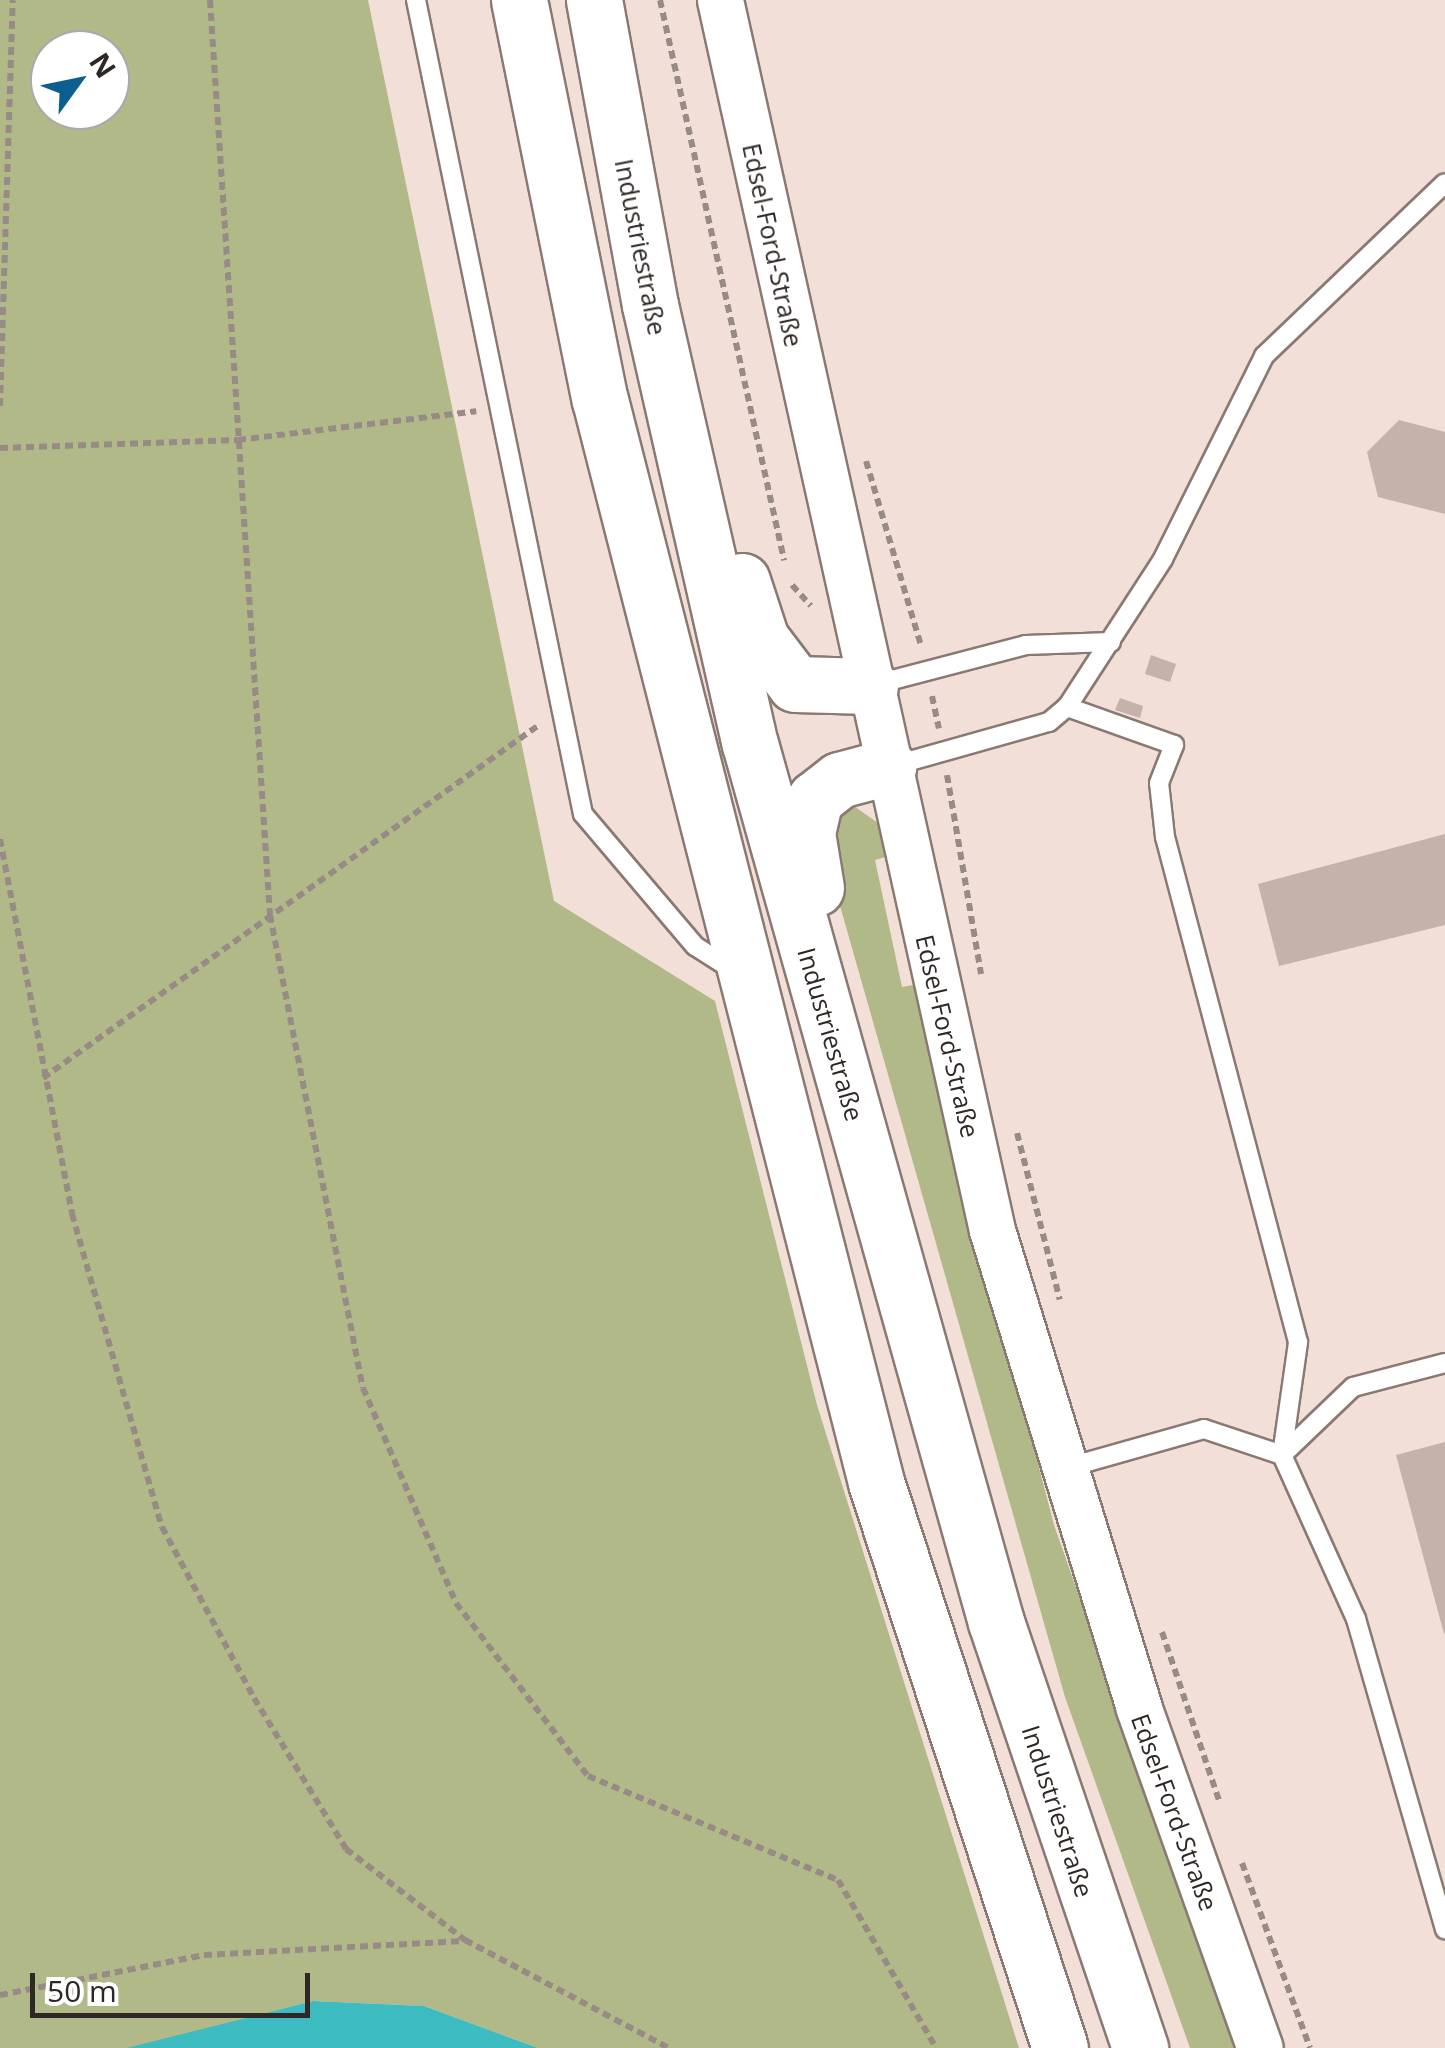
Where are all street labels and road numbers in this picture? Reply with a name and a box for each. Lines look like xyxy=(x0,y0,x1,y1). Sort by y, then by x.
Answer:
street label: Edsel-Ford-Straße xyxy=(737,140,809,350)
street label: Industriestraße xyxy=(609,156,673,338)
street label: Edsel-Ford-Straße xyxy=(910,932,986,1140)
street label: Industriestraße xyxy=(792,944,870,1124)
street label: Edsel-Ford-Straße xyxy=(1125,1709,1225,1915)
street label: Industriestraße xyxy=(1016,1721,1100,1901)

